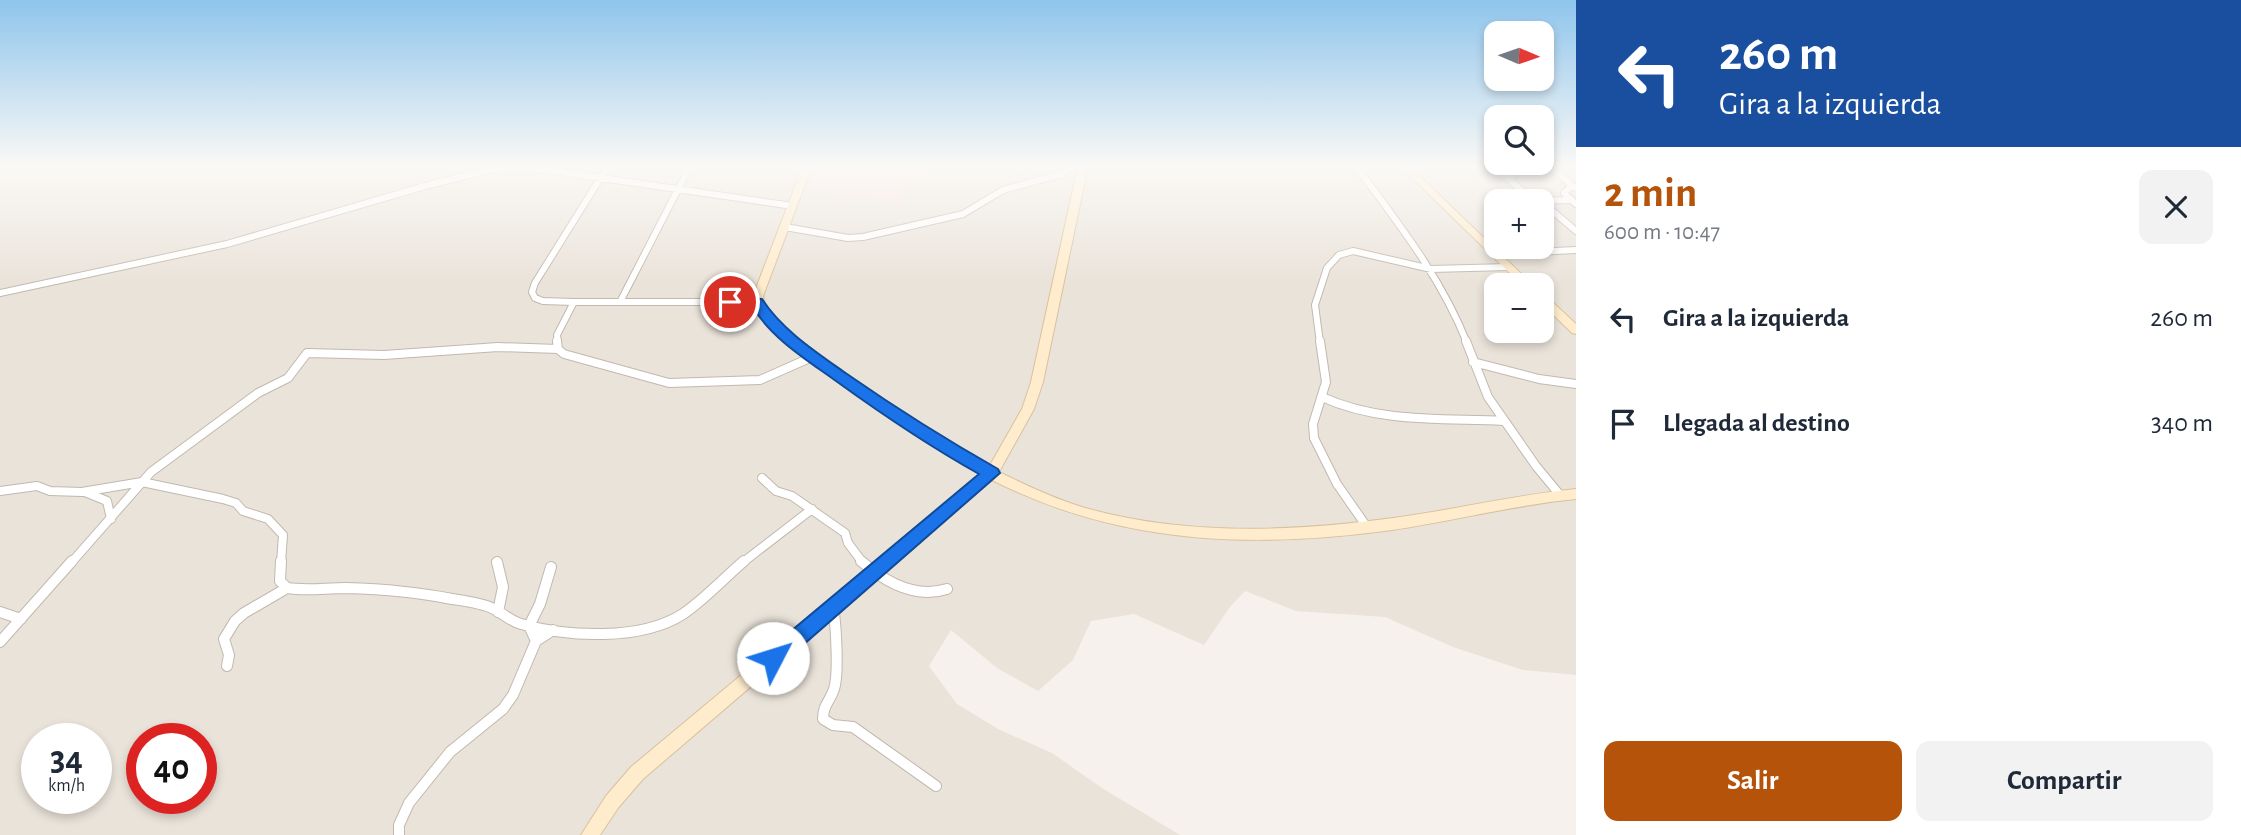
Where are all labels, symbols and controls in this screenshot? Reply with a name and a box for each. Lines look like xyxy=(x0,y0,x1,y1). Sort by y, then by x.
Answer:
north arrow xyxy=(1484,21,1554,91)
map controls xyxy=(1484,21,1554,343)
icon: left xyxy=(1604,28,1695,119)
text: 260 m xyxy=(1719,30,1838,79)
text: Gira a la izquierda xyxy=(1719,88,1941,120)
button: search xyxy=(1484,105,1554,175)
button: close xyxy=(2139,170,2213,244)
text: 2 min xyxy=(1604,172,1697,214)
button: + xyxy=(1484,189,1554,259)
text: 600 m · 10:47 xyxy=(1604,221,1720,244)
pin xyxy=(700,272,760,332)
button: − xyxy=(1484,273,1554,343)
icon: arrive xyxy=(711,283,749,321)
icon: left xyxy=(1604,300,1642,338)
text: Gira a la izquierda xyxy=(1663,305,1849,331)
text: 260 m xyxy=(2150,305,2213,331)
icon: arrive xyxy=(1604,405,1642,443)
text: Llegada al destino xyxy=(1663,410,1850,436)
text: 340 m xyxy=(2151,410,2213,436)
position arrow xyxy=(736,621,810,695)
speed limit sign: 40 xyxy=(126,723,217,814)
button: Salir xyxy=(1604,741,1902,821)
button: Compartir xyxy=(1916,741,2213,821)
text: 34 xyxy=(50,742,83,777)
text: km/h xyxy=(48,777,85,795)

